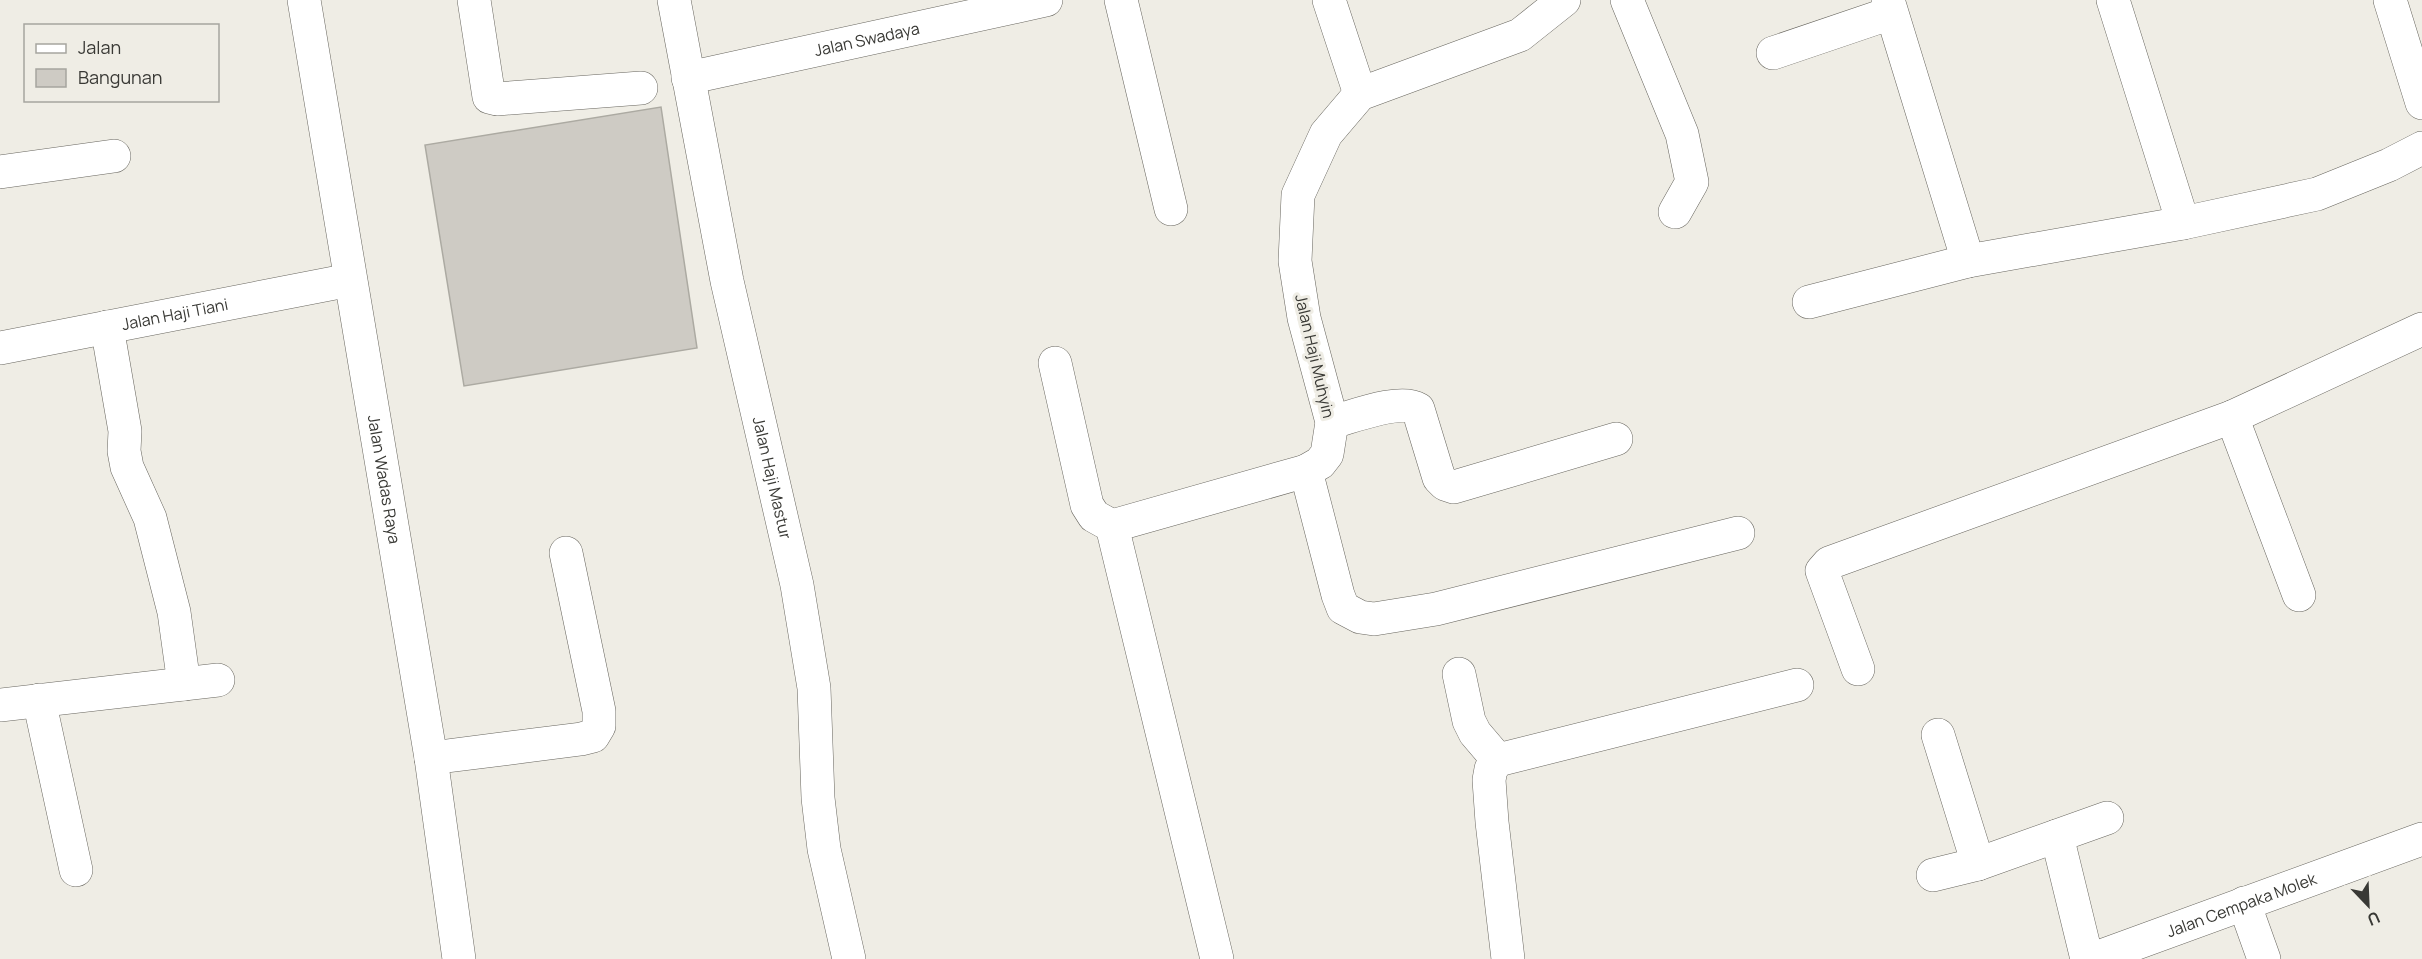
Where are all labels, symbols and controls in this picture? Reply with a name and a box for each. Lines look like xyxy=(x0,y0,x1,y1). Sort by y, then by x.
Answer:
street label: Jalan Swadaya xyxy=(812,17,922,61)
legend xyxy=(24,24,219,102)
text: Jalan xyxy=(78,35,121,59)
text: Bangunan xyxy=(78,65,162,89)
street label: Jalan Haji Muhyin xyxy=(1290,292,1340,420)
street label: Jalan Haji Tiani xyxy=(120,293,230,335)
street label: Jalan Wadas Raya xyxy=(363,413,406,545)
street label: Jalan Haji Mastur xyxy=(748,415,797,541)
street label: Jalan Cempaka Molek xyxy=(2163,867,2321,942)
north arrow xyxy=(2338,875,2398,935)
text: U xyxy=(2364,906,2383,931)

